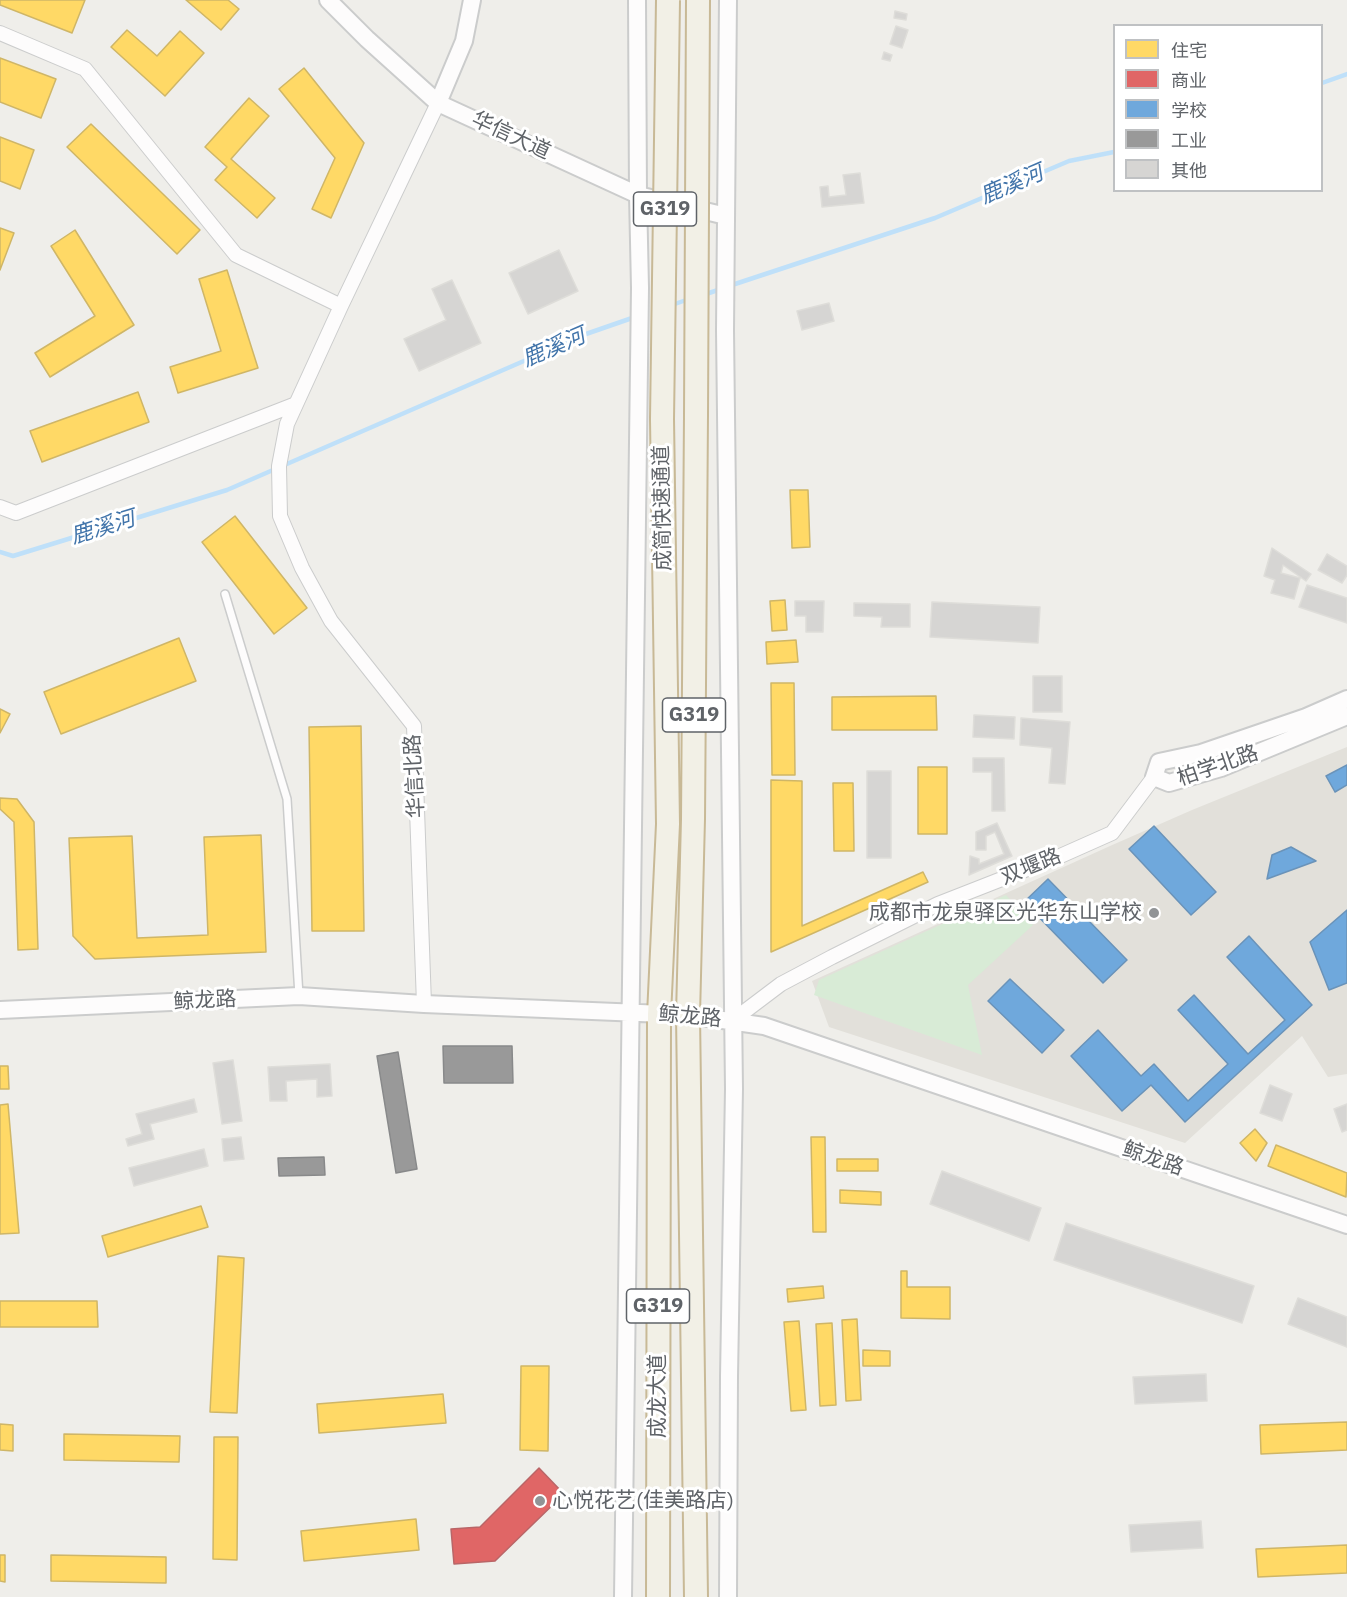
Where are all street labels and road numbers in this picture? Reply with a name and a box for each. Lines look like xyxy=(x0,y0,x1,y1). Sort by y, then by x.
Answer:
street label: 华信大道 xyxy=(468,107,554,165)
road number: G319 xyxy=(634,192,696,226)
street label: 成简快速通道 xyxy=(649,445,677,571)
road number: G319 xyxy=(662,698,726,732)
street label: 华信北路 xyxy=(400,733,430,819)
street label: 柏学北路 xyxy=(1174,740,1262,792)
street label: 双堰路 xyxy=(997,844,1065,890)
street label: 鲸龙路 xyxy=(173,987,237,1015)
street label: 鲸龙路 xyxy=(658,1002,722,1032)
street label: 鲸龙路 xyxy=(1119,1137,1187,1181)
road number: G319 xyxy=(626,1289,690,1323)
street label: 成龙大道 xyxy=(645,1354,671,1438)

